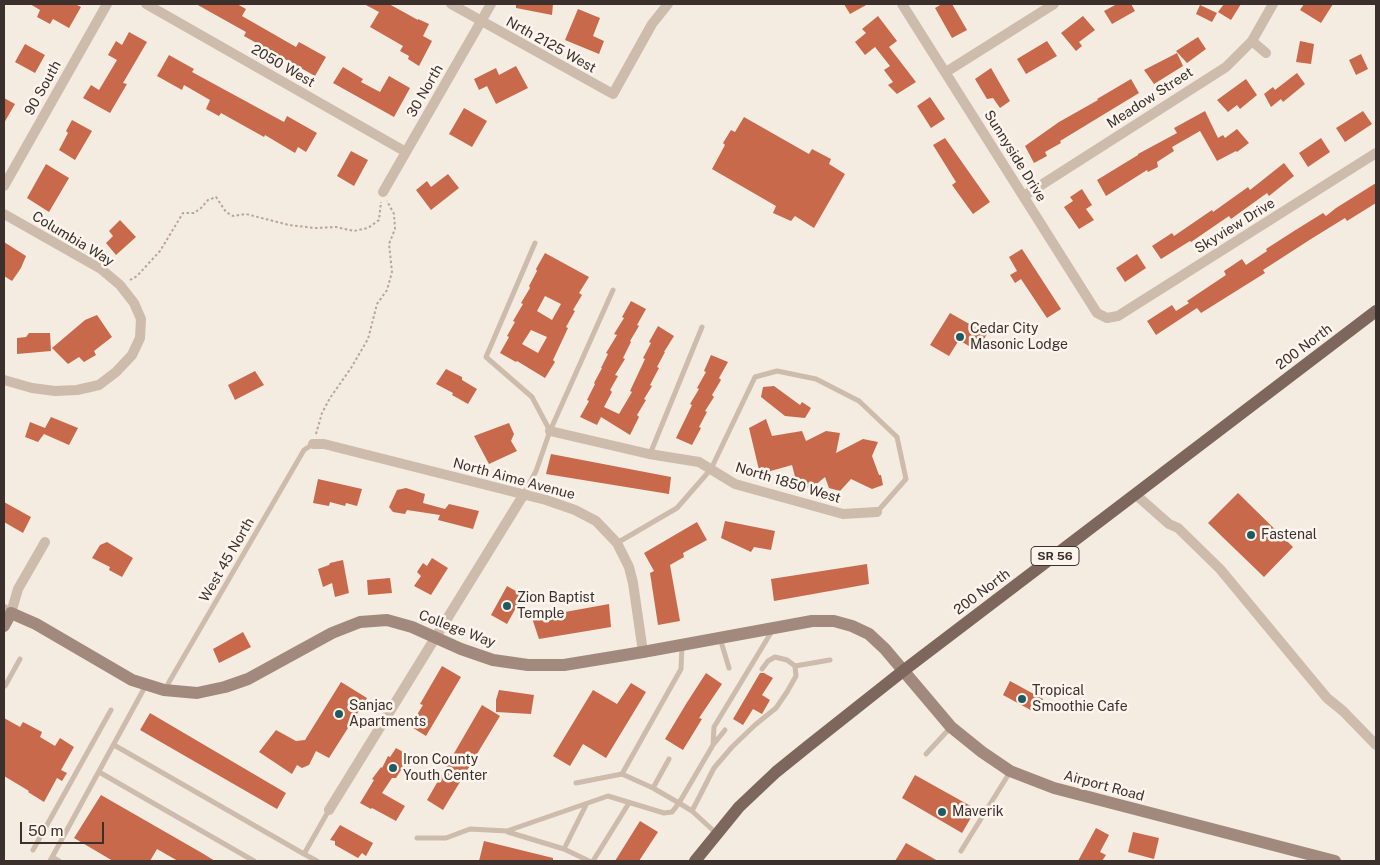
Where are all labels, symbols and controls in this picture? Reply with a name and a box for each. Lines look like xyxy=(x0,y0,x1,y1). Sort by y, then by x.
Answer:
street label: Nrth 2125 West xyxy=(503,13,599,77)
street label: 2050 West xyxy=(248,41,318,91)
street label: 90 South xyxy=(21,58,65,118)
street label: 30 North xyxy=(403,62,447,120)
street label: Meadow Street xyxy=(1104,64,1196,132)
street label: Sunnyside Drive xyxy=(980,107,1050,205)
street label: Skyview Drive xyxy=(1192,195,1278,257)
street label: Columbia Way xyxy=(29,208,117,270)
street label: 200 North xyxy=(1273,320,1335,374)
place label: Cedar City Masonic Lodge xyxy=(970,321,1068,354)
marker: Cedar City Masonic Lodge xyxy=(954,331,966,343)
street label: North Aime Avenue xyxy=(451,455,577,503)
street label: North 1850 West xyxy=(733,459,843,507)
street label: West 45 North xyxy=(196,515,258,605)
place label: Fastenal xyxy=(1261,527,1317,543)
marker: Fastenal xyxy=(1245,529,1257,541)
road number: SR 56 xyxy=(1031,546,1079,566)
street label: 200 North xyxy=(951,565,1013,619)
place label: Zion Baptist Temple xyxy=(517,590,595,622)
marker: Zion Baptist Temple xyxy=(501,600,513,612)
street label: College Way xyxy=(416,607,498,651)
place label: Tropical Smoothie Cafe xyxy=(1032,683,1128,716)
marker: Tropical Smoothie Cafe xyxy=(1016,693,1028,705)
place label: Sanjac Apartments xyxy=(349,698,426,730)
marker: Sanjac Apartments xyxy=(333,708,345,720)
place label: Iron County Youth Center xyxy=(403,752,488,784)
marker: Iron County Youth Center xyxy=(387,762,399,774)
street label: Airport Road xyxy=(1062,767,1146,805)
place label: Maverik xyxy=(952,804,1004,820)
marker: Maverik xyxy=(936,806,948,818)
scale bar xyxy=(22,812,106,844)
text: 50 m xyxy=(28,822,63,839)

